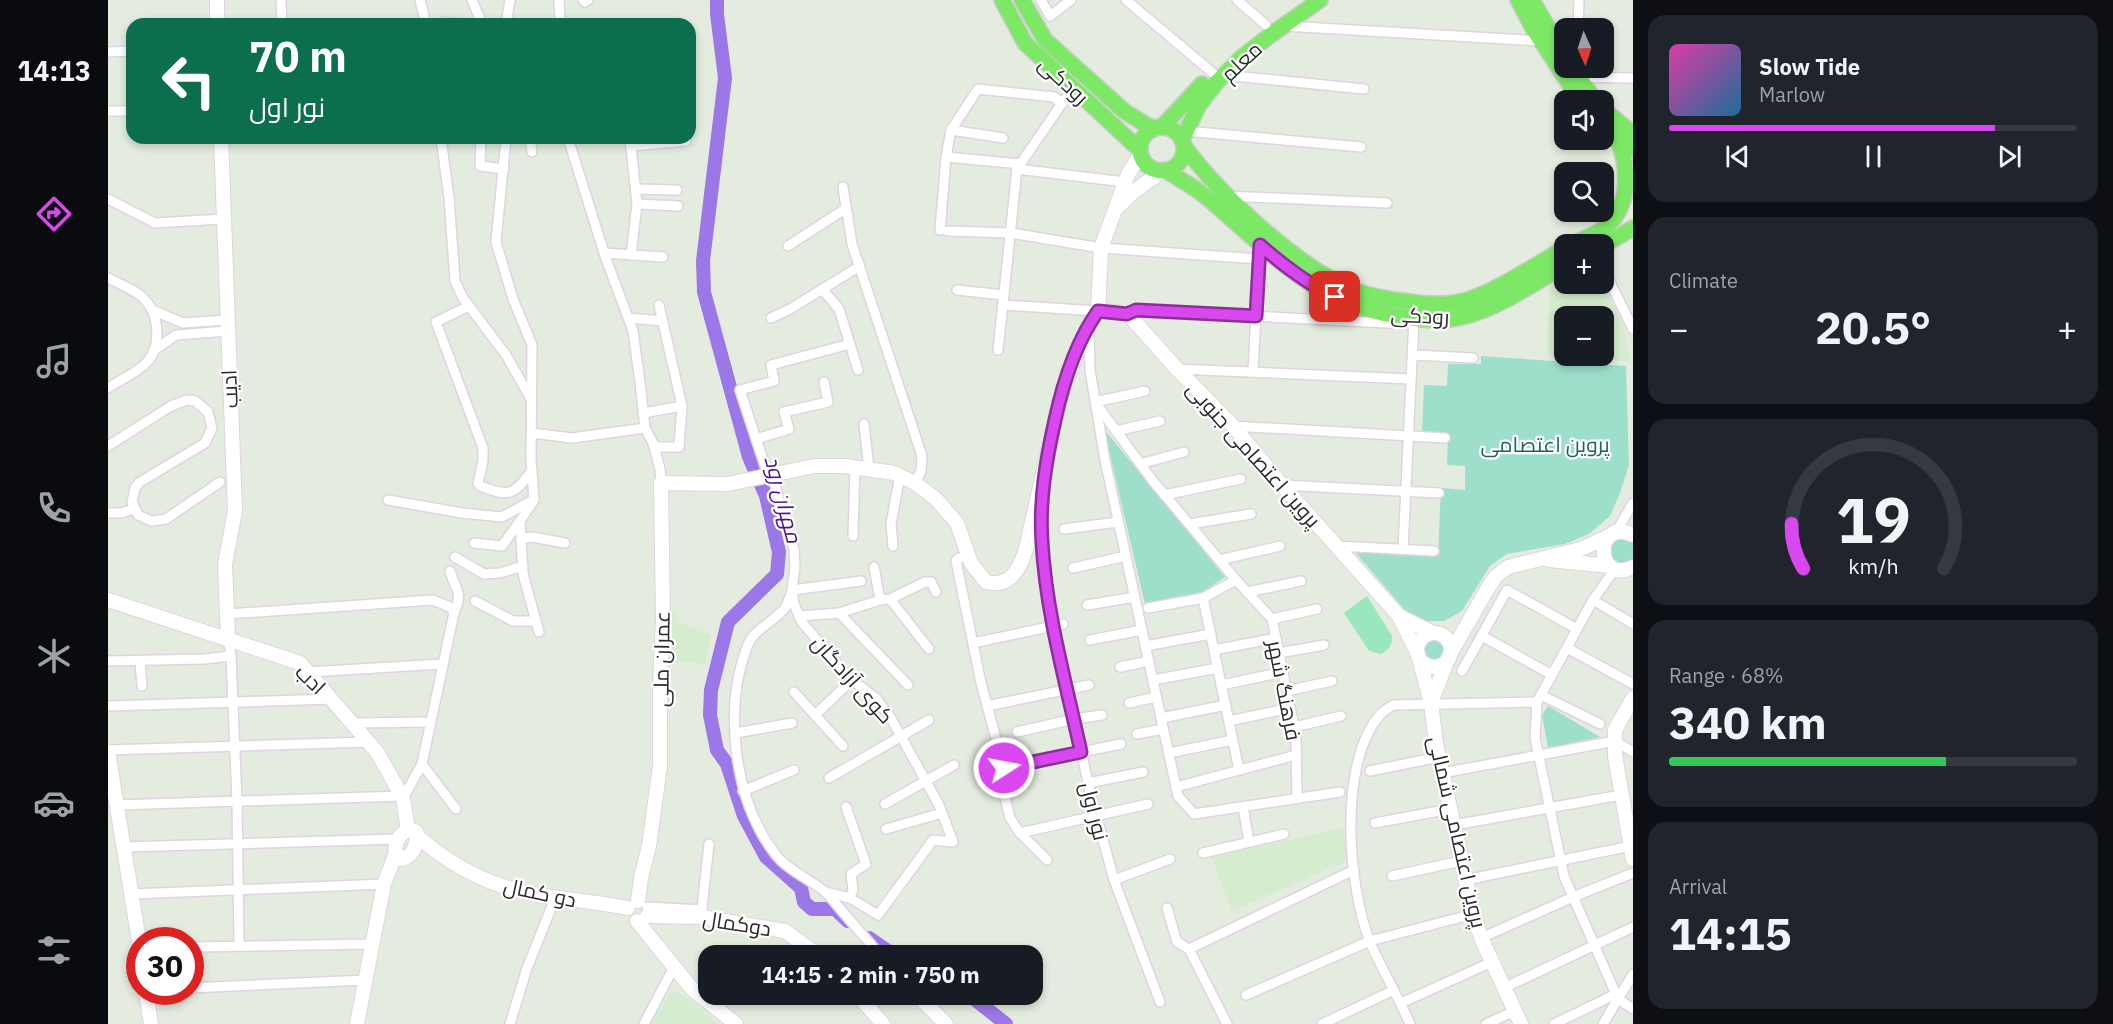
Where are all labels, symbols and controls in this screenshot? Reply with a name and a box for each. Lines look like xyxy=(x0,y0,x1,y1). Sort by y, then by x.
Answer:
north arrow xyxy=(1554,18,1614,78)
map controls xyxy=(1554,18,1614,366)
text: 70 m xyxy=(249,29,347,84)
street label: معلم xyxy=(1214,35,1268,88)
icon: left xyxy=(150,42,228,120)
street label: رودکی xyxy=(1033,50,1095,110)
text: Slow Tide xyxy=(1759,52,1860,81)
text: 14:13 xyxy=(17,53,91,88)
text: Marlow xyxy=(1759,81,1825,108)
text: نور اول xyxy=(249,89,325,124)
button: sound xyxy=(1554,90,1614,150)
icon: previous xyxy=(1721,140,1754,173)
icon: pause xyxy=(1857,140,1890,173)
icon: next xyxy=(1993,140,2026,173)
button: search xyxy=(1554,162,1614,222)
icon: directions xyxy=(33,193,75,235)
button: + xyxy=(1554,234,1614,294)
text: Climate xyxy=(1669,267,1738,294)
pin xyxy=(1309,271,1360,322)
icon: arrive xyxy=(1318,280,1351,313)
text: 20.5° xyxy=(1815,298,1931,356)
street label: رودکى xyxy=(1390,299,1450,331)
button: − xyxy=(1554,306,1614,366)
text: − xyxy=(1669,307,1689,350)
text: + xyxy=(2057,307,2077,350)
icon: music xyxy=(33,340,75,382)
street label: ادیب xyxy=(214,369,244,409)
street label: پروین اعتصامی جنوبی xyxy=(1180,375,1328,534)
park label: پروین اعتصامى xyxy=(1480,430,1610,459)
water label: مهران رود xyxy=(758,452,810,547)
text: 19 xyxy=(1836,479,1910,560)
icon: phone xyxy=(33,487,75,529)
text: km/h xyxy=(1848,552,1898,580)
street label: عمران ملی xyxy=(646,611,676,707)
street label: کوی آزادگان xyxy=(806,629,900,729)
icon: climate xyxy=(33,635,75,677)
street label: فرهنگ شهر xyxy=(1261,636,1308,743)
street label: ادب xyxy=(290,658,332,700)
text: Range · 68% xyxy=(1669,662,1784,689)
text: 340 km xyxy=(1669,693,1827,751)
street label: پروین اعتصامی شمالی xyxy=(1421,733,1494,931)
position arrow xyxy=(972,736,1036,800)
street label: نور اول xyxy=(1074,779,1116,843)
icon: car xyxy=(33,782,75,824)
street label: دو کمال xyxy=(501,871,579,913)
text: Arrival xyxy=(1669,873,1727,900)
street label: دوکمال xyxy=(701,904,773,942)
text: 14:15 xyxy=(1669,904,1792,962)
speed limit sign: 30 xyxy=(126,927,204,1005)
icon: filters xyxy=(33,929,75,971)
text: 14:15 · 2 min · 750 m xyxy=(761,960,980,989)

